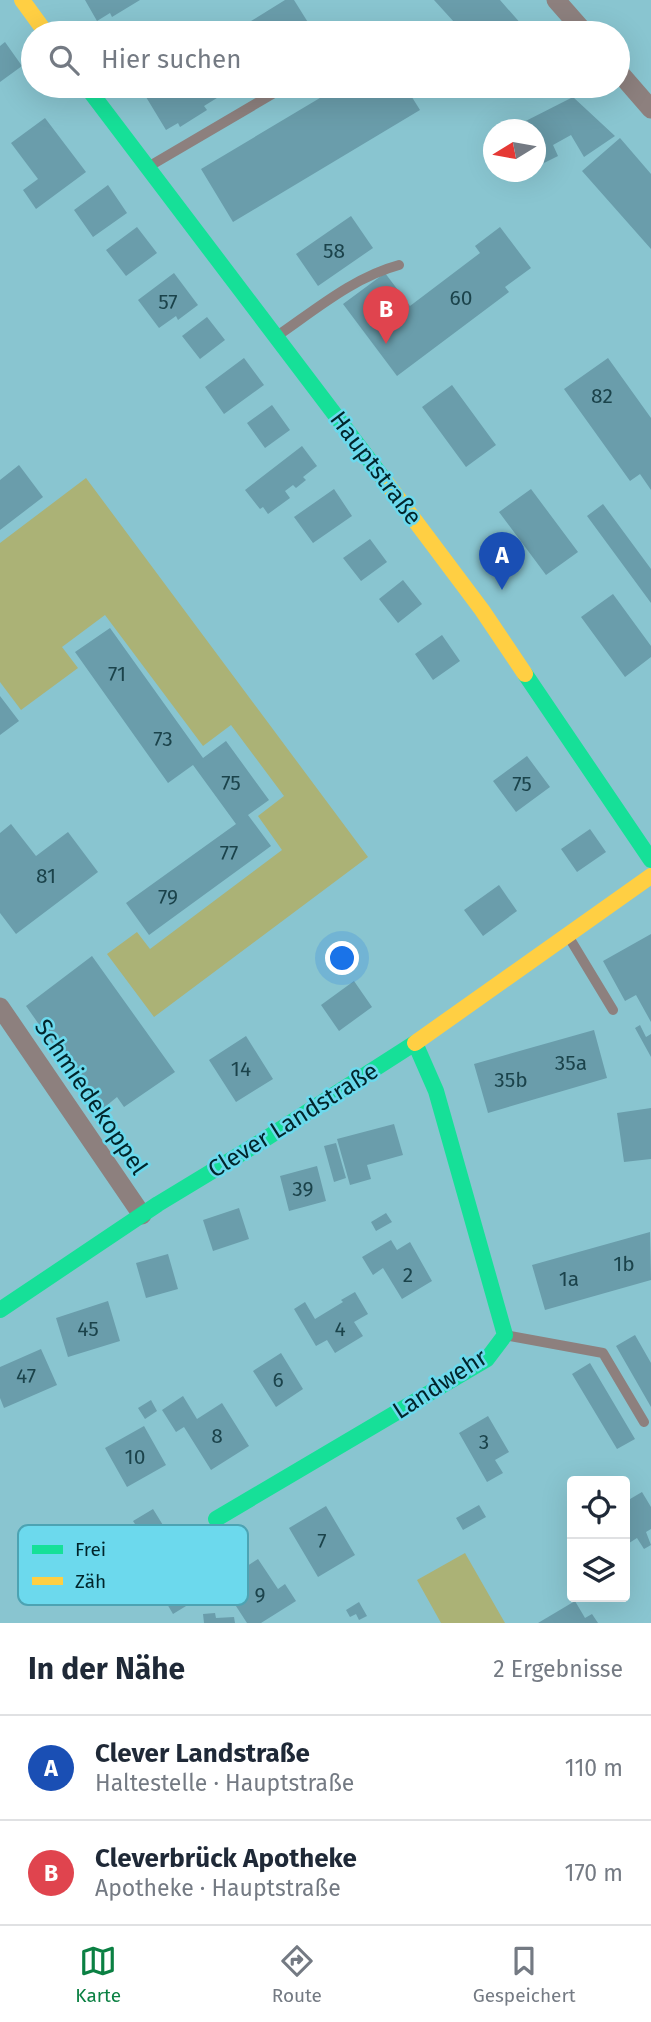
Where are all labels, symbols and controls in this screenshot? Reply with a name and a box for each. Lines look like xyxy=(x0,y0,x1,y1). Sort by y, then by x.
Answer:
search box xyxy=(21,21,630,98)
icon: search xyxy=(45,41,83,79)
text: Hier suchen xyxy=(101,44,241,75)
north arrow xyxy=(483,119,546,182)
house number: 58 xyxy=(323,238,345,264)
house number: 60 xyxy=(450,285,472,311)
pin: B xyxy=(363,286,409,344)
house number: 57 xyxy=(158,289,178,315)
house number: 82 xyxy=(591,383,613,409)
street label: Hauptstraße xyxy=(324,406,428,530)
pin: A xyxy=(479,532,525,590)
house number: 71 xyxy=(108,661,126,687)
house number: 73 xyxy=(153,726,173,752)
house number: 75 xyxy=(221,770,241,796)
house number: 75 xyxy=(512,771,532,797)
house number: 77 xyxy=(220,840,238,866)
house number: 81 xyxy=(36,863,56,889)
house number: 79 xyxy=(158,884,178,910)
your location xyxy=(325,941,359,975)
street label: Schmiedekoppel xyxy=(29,1014,153,1180)
house number: 35a xyxy=(555,1050,587,1076)
street label: Clever Landstraße xyxy=(203,1056,383,1184)
house number: 14 xyxy=(231,1056,251,1082)
house number: 35b xyxy=(494,1067,528,1093)
house number: 39 xyxy=(292,1176,314,1202)
house number: 1b xyxy=(613,1251,635,1277)
house number: 2 xyxy=(403,1262,413,1288)
house number: 1a xyxy=(559,1266,579,1292)
house number: 45 xyxy=(77,1316,99,1342)
house number: 4 xyxy=(334,1316,346,1342)
street label: Landwehr xyxy=(388,1343,493,1425)
house number: 47 xyxy=(16,1363,36,1389)
house number: 6 xyxy=(272,1367,284,1393)
house number: 8 xyxy=(211,1423,223,1449)
house number: 3 xyxy=(479,1429,489,1455)
house number: 10 xyxy=(125,1444,145,1470)
map controls xyxy=(567,1476,630,1602)
button: locate xyxy=(567,1476,630,1539)
legend xyxy=(18,1525,248,1605)
house number: 7 xyxy=(317,1528,327,1554)
text: Frei xyxy=(75,1538,106,1561)
button: layers xyxy=(567,1539,630,1602)
text: Zäh xyxy=(75,1570,106,1593)
house number: 9 xyxy=(254,1582,266,1608)
text: In der Nähe xyxy=(28,1651,185,1687)
text: 2 Ergebnisse xyxy=(493,1655,623,1683)
text: Clever Landstraße xyxy=(95,1738,310,1769)
text: A xyxy=(44,1754,58,1782)
text: 110 m xyxy=(565,1754,623,1782)
text: Haltestelle · Hauptstraße xyxy=(95,1769,354,1797)
text: Cleverbrück Apotheke xyxy=(95,1843,357,1874)
text: B xyxy=(44,1859,58,1887)
text: 170 m xyxy=(564,1859,623,1887)
text: Apotheke · Hauptstraße xyxy=(95,1874,341,1902)
tab: Karte xyxy=(75,1942,121,2007)
tab: Route xyxy=(272,1942,322,2007)
tab: Gespeichert xyxy=(473,1942,576,2007)

